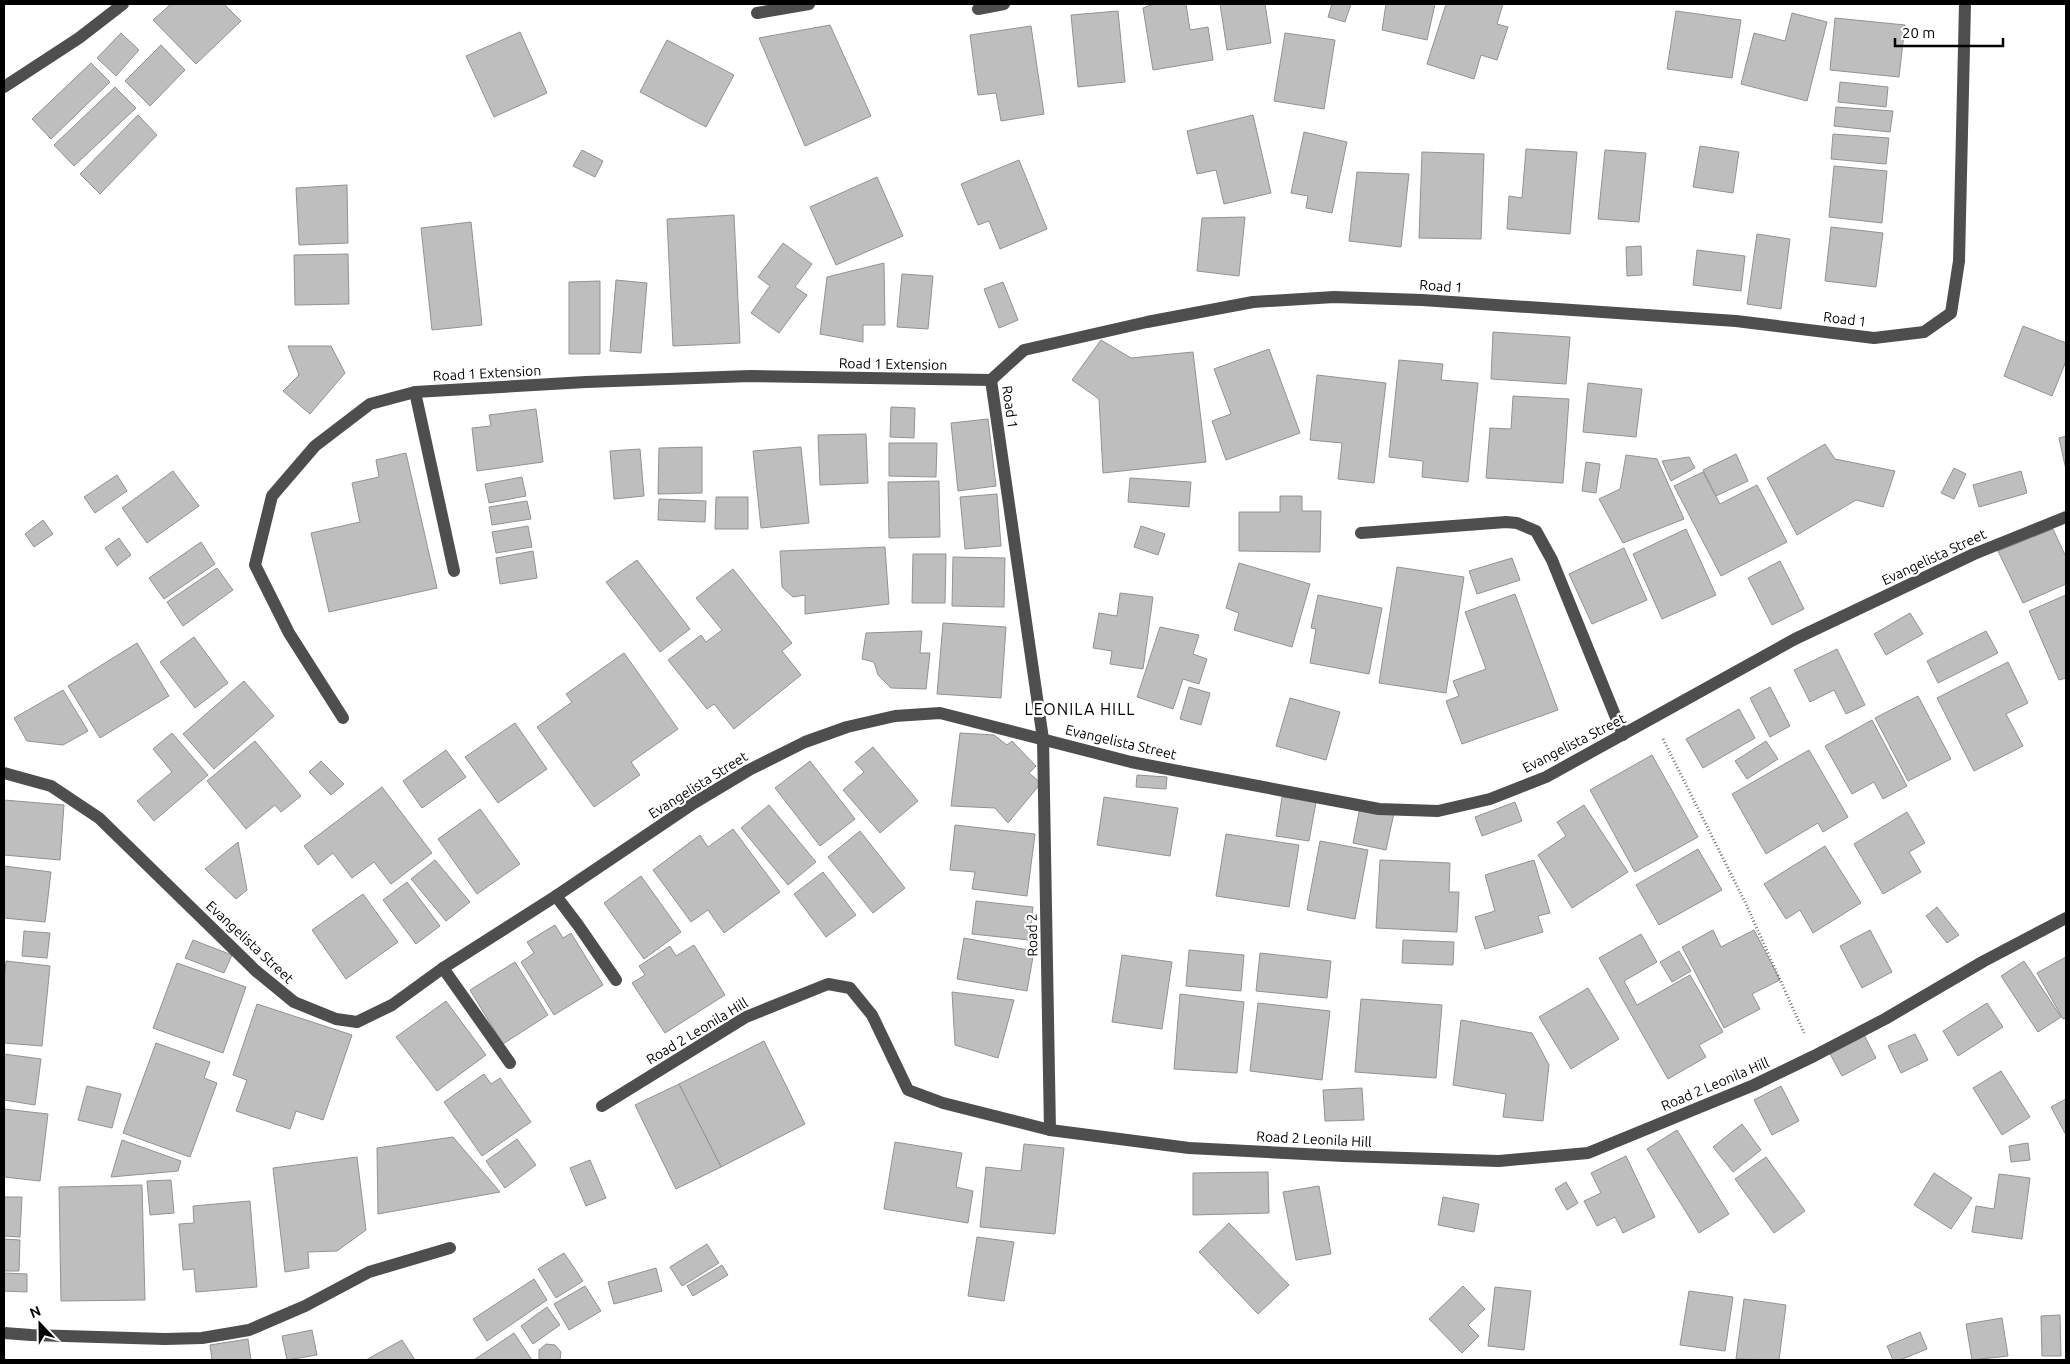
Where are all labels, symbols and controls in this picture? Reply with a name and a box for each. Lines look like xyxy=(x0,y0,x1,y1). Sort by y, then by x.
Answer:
scale bar xyxy=(1895,15,2002,47)
text: 20 m xyxy=(1902,24,1935,41)
street label: Road 1 xyxy=(1419,277,1463,295)
street label: Road 1 xyxy=(1822,308,1868,330)
street label: Road 1 Extension xyxy=(839,355,947,373)
street label: Road 1 Extension xyxy=(432,362,542,384)
street label: Road 1 xyxy=(999,384,1021,430)
street label: Evangelista Street xyxy=(1879,526,1989,588)
district label: LEONILA HILL xyxy=(1025,700,1135,718)
street label: Evangelista Street xyxy=(1520,710,1629,776)
street label: Evangelista Street xyxy=(1064,721,1179,763)
street label: Evangelista Street xyxy=(646,748,751,822)
street label: Evangelista Street xyxy=(203,897,297,987)
street label: Road 2 xyxy=(1024,913,1040,957)
street label: Road 2 Leonila Hill xyxy=(643,994,751,1068)
street label: Road 2 Leonila Hill xyxy=(1659,1054,1772,1114)
street label: Road 2 Leonila Hill xyxy=(1256,1128,1372,1150)
north arrow xyxy=(15,1299,65,1349)
text: N xyxy=(27,1303,43,1321)

